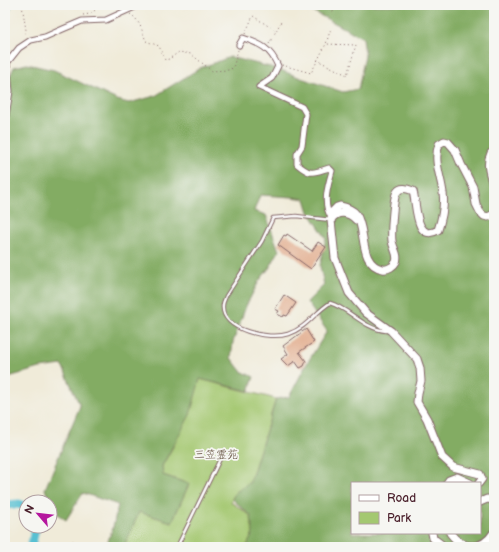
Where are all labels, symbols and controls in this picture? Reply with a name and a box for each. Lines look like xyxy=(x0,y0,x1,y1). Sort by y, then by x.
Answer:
park label: 三笠霊苑 xyxy=(194,448,238,461)
legend xyxy=(351,482,481,534)
text: Road xyxy=(387,491,416,506)
north arrow xyxy=(18,494,58,534)
text: N xyxy=(22,503,37,516)
text: Park xyxy=(387,511,411,526)

